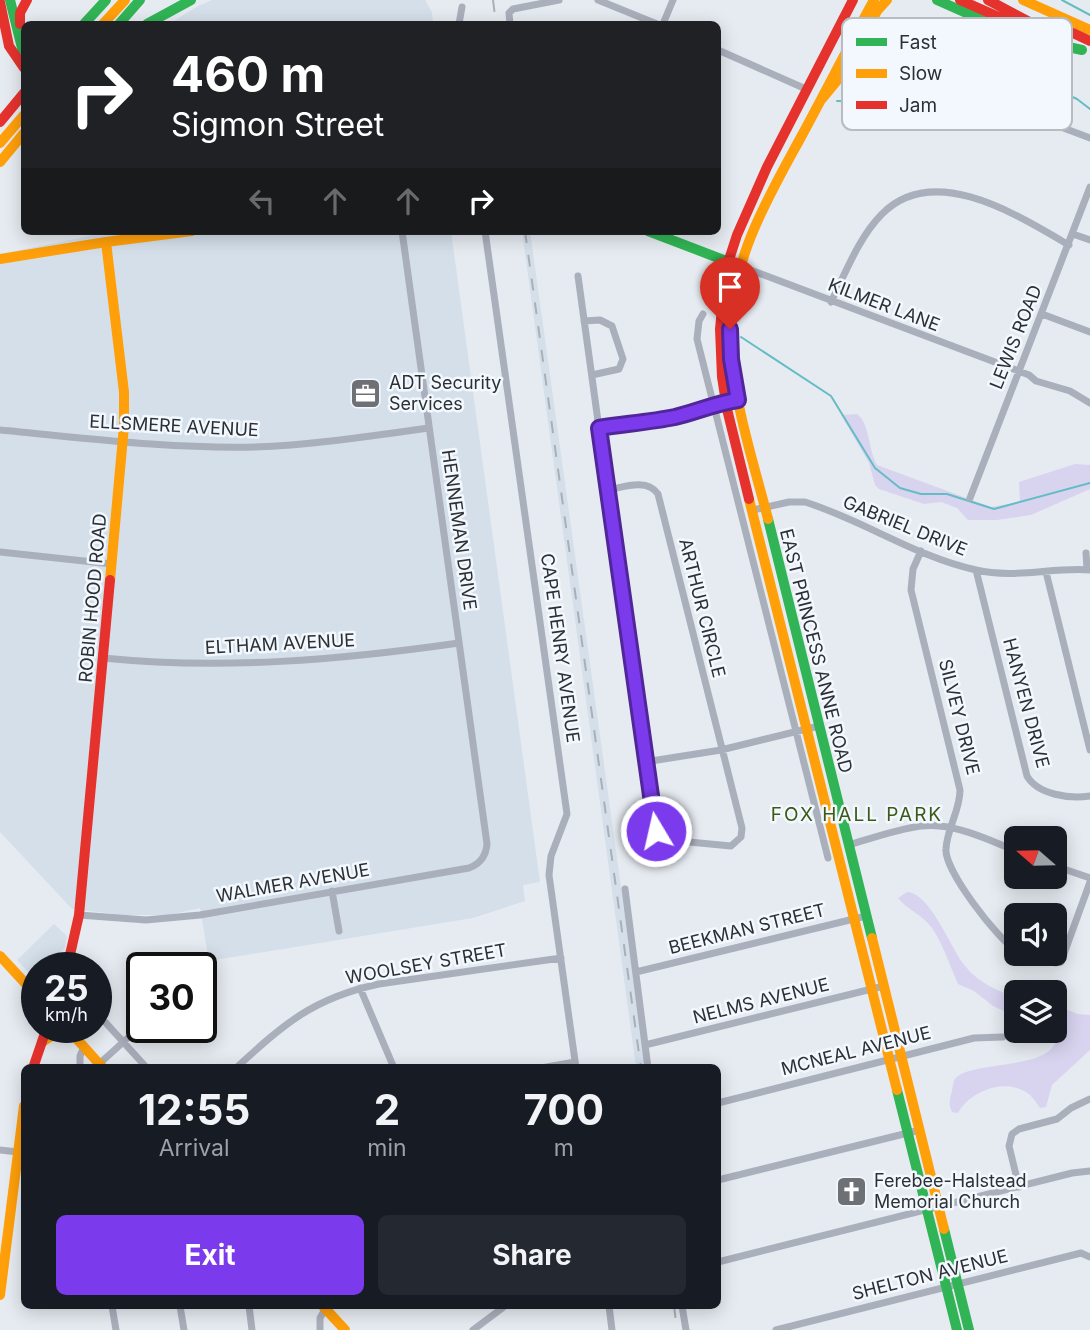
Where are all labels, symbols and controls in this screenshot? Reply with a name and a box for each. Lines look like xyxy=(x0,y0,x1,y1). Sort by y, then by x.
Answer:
legend xyxy=(842,18,1072,130)
text: Fast xyxy=(899,31,937,54)
text: 460 m xyxy=(171,45,325,104)
icon: right xyxy=(56,49,147,140)
text: Slow xyxy=(899,62,942,85)
text: Jam xyxy=(899,94,937,117)
text: Sigmon Street xyxy=(171,105,384,144)
icon: left xyxy=(243,182,281,220)
icon: ahead xyxy=(316,182,354,220)
icon: ahead xyxy=(389,182,427,220)
icon: right xyxy=(462,182,500,220)
pin xyxy=(700,257,760,329)
icon: arrive xyxy=(711,268,749,306)
street label: KILMER LANE xyxy=(825,274,943,335)
street label: LEWIS ROAD xyxy=(985,282,1046,392)
place label: ADT Security Services xyxy=(389,372,501,414)
office icon: ADT Security Services xyxy=(349,376,383,410)
street label: ELLSMERE AVENUE xyxy=(89,411,259,440)
street label: HENNEMAN DRIVE xyxy=(438,448,481,612)
street label: GABRIEL DRIVE xyxy=(840,491,970,560)
street label: ROBIN HOOD ROAD xyxy=(75,513,110,683)
street label: EAST PRINCESS ANNE ROAD xyxy=(776,527,857,775)
street label: ARTHUR CIRCLE xyxy=(675,536,730,680)
street label: CAPE HENRY AVENUE xyxy=(537,552,584,744)
street label: ELTHAM AVENUE xyxy=(204,629,356,658)
street label: HANYEN DRIVE xyxy=(999,636,1054,770)
street label: SILVEY DRIVE xyxy=(935,657,984,777)
position arrow xyxy=(619,794,693,868)
district label: FOX HALL PARK xyxy=(771,803,943,826)
north arrow xyxy=(1004,826,1068,889)
map controls xyxy=(1004,826,1067,1043)
street label: WALMER AVENUE xyxy=(215,859,371,906)
street label: BEEKMAN STREET xyxy=(666,899,827,958)
button: sound xyxy=(1004,903,1067,966)
street label: WOOLSEY STREET xyxy=(344,939,508,988)
speed limit sign: 30 xyxy=(126,952,217,1043)
text: 25 xyxy=(44,967,89,1009)
street label: NELMS AVENUE xyxy=(691,973,831,1028)
button: layers xyxy=(1004,980,1067,1043)
text: km/h xyxy=(45,1004,88,1025)
street label: MCNEAL AVENUE xyxy=(779,1022,933,1079)
text: 12:55 xyxy=(138,1084,250,1135)
text: 2 xyxy=(374,1084,400,1135)
text: 700 xyxy=(524,1084,604,1135)
text: Arrival xyxy=(159,1134,230,1162)
text: min xyxy=(367,1134,407,1162)
text: m xyxy=(554,1134,574,1162)
place label: Ferebee-Halstead Memorial Church xyxy=(874,1170,1027,1212)
church icon: Ferebee-Halstead Memorial Church xyxy=(834,1174,868,1208)
button: Exit xyxy=(56,1215,364,1295)
button: Share xyxy=(378,1215,686,1295)
street label: SHELTON AVENUE xyxy=(850,1245,1010,1304)

